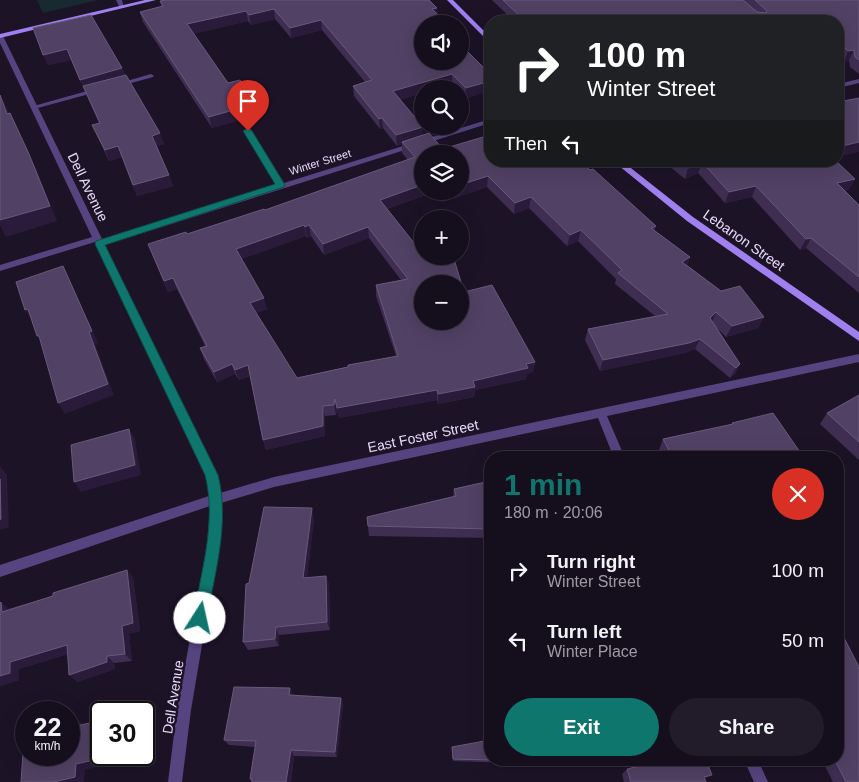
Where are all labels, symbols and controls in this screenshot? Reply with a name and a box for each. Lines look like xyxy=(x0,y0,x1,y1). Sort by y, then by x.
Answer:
map controls xyxy=(414,15,469,330)
button: sound xyxy=(414,15,469,70)
icon: right xyxy=(504,35,569,100)
text: 100 m xyxy=(587,35,686,74)
text: Winter Street xyxy=(587,76,715,101)
pin xyxy=(227,80,269,131)
button: search xyxy=(414,80,469,135)
icon: arrive xyxy=(234,87,262,115)
icon: left xyxy=(557,130,585,158)
text: Then xyxy=(504,133,547,154)
button: layers xyxy=(414,145,469,200)
street label: Winter Street xyxy=(288,147,352,177)
street label: Dell Avenue xyxy=(64,150,112,224)
street label: Lebanon Street xyxy=(700,206,788,274)
button: + xyxy=(414,210,469,265)
button: − xyxy=(414,275,469,330)
street label: East Foster Street xyxy=(366,416,480,456)
text: 1 min xyxy=(504,468,582,501)
button: close xyxy=(772,468,824,520)
text: 180 m · 20:06 xyxy=(504,504,603,521)
text: Turn right xyxy=(547,551,635,572)
icon: right xyxy=(504,557,532,585)
text: 100 m xyxy=(771,560,824,581)
text: Winter Street xyxy=(547,573,640,590)
position arrow xyxy=(173,591,225,643)
text: Turn left xyxy=(547,621,622,642)
icon: left xyxy=(504,627,532,655)
text: 50 m xyxy=(782,630,824,651)
text: Winter Place xyxy=(547,643,638,660)
street label: Dell Avenue xyxy=(159,659,187,735)
button: Exit xyxy=(504,698,659,756)
button: Share xyxy=(669,698,824,756)
speed limit sign: 30 xyxy=(90,701,155,766)
text: 22 xyxy=(34,713,61,741)
text: km/h xyxy=(34,739,61,753)

